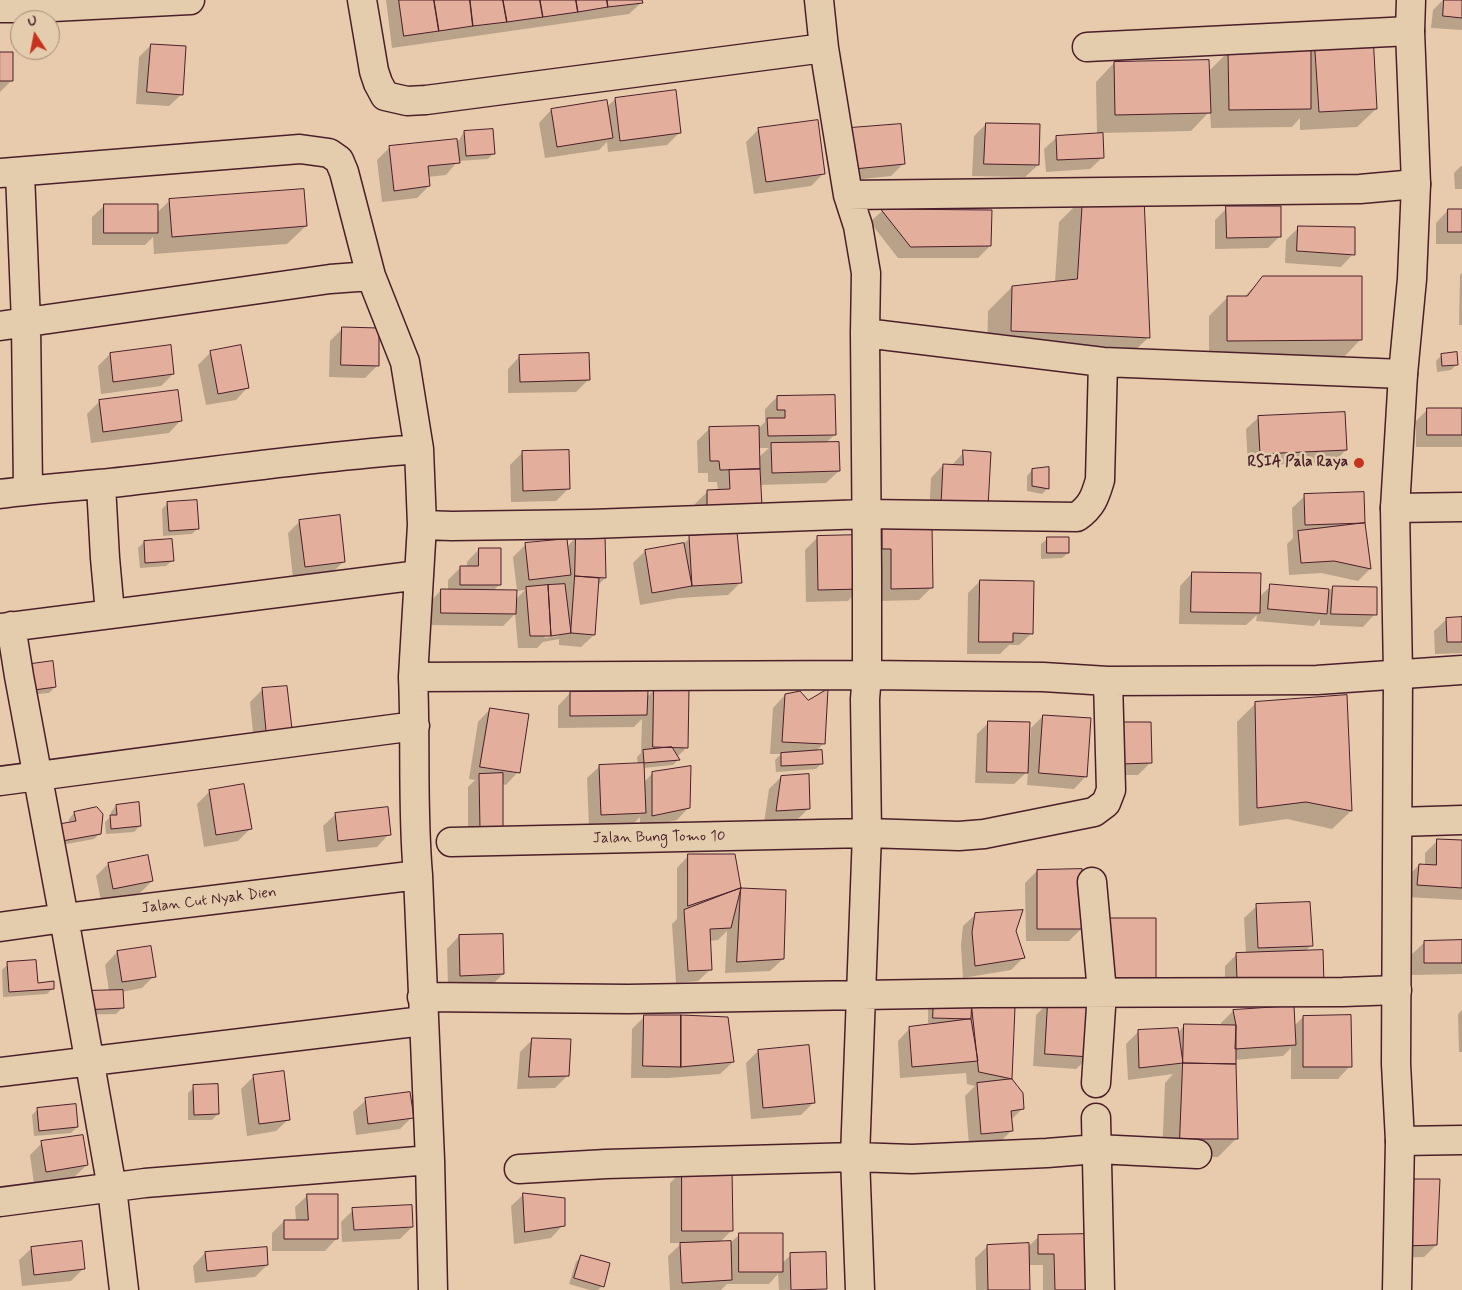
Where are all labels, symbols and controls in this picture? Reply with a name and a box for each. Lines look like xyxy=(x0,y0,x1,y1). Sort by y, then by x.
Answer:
north arrow xyxy=(10,10,60,60)
text: U xyxy=(26,12,39,31)
place label: RSIA Pala Raya xyxy=(1248,454,1348,472)
marker: RSIA Pala Raya xyxy=(1352,456,1366,470)
street label: Jalan Bung Tomo 10 xyxy=(592,828,726,848)
street label: Jalan Cut Nyak Dien xyxy=(140,884,278,918)

